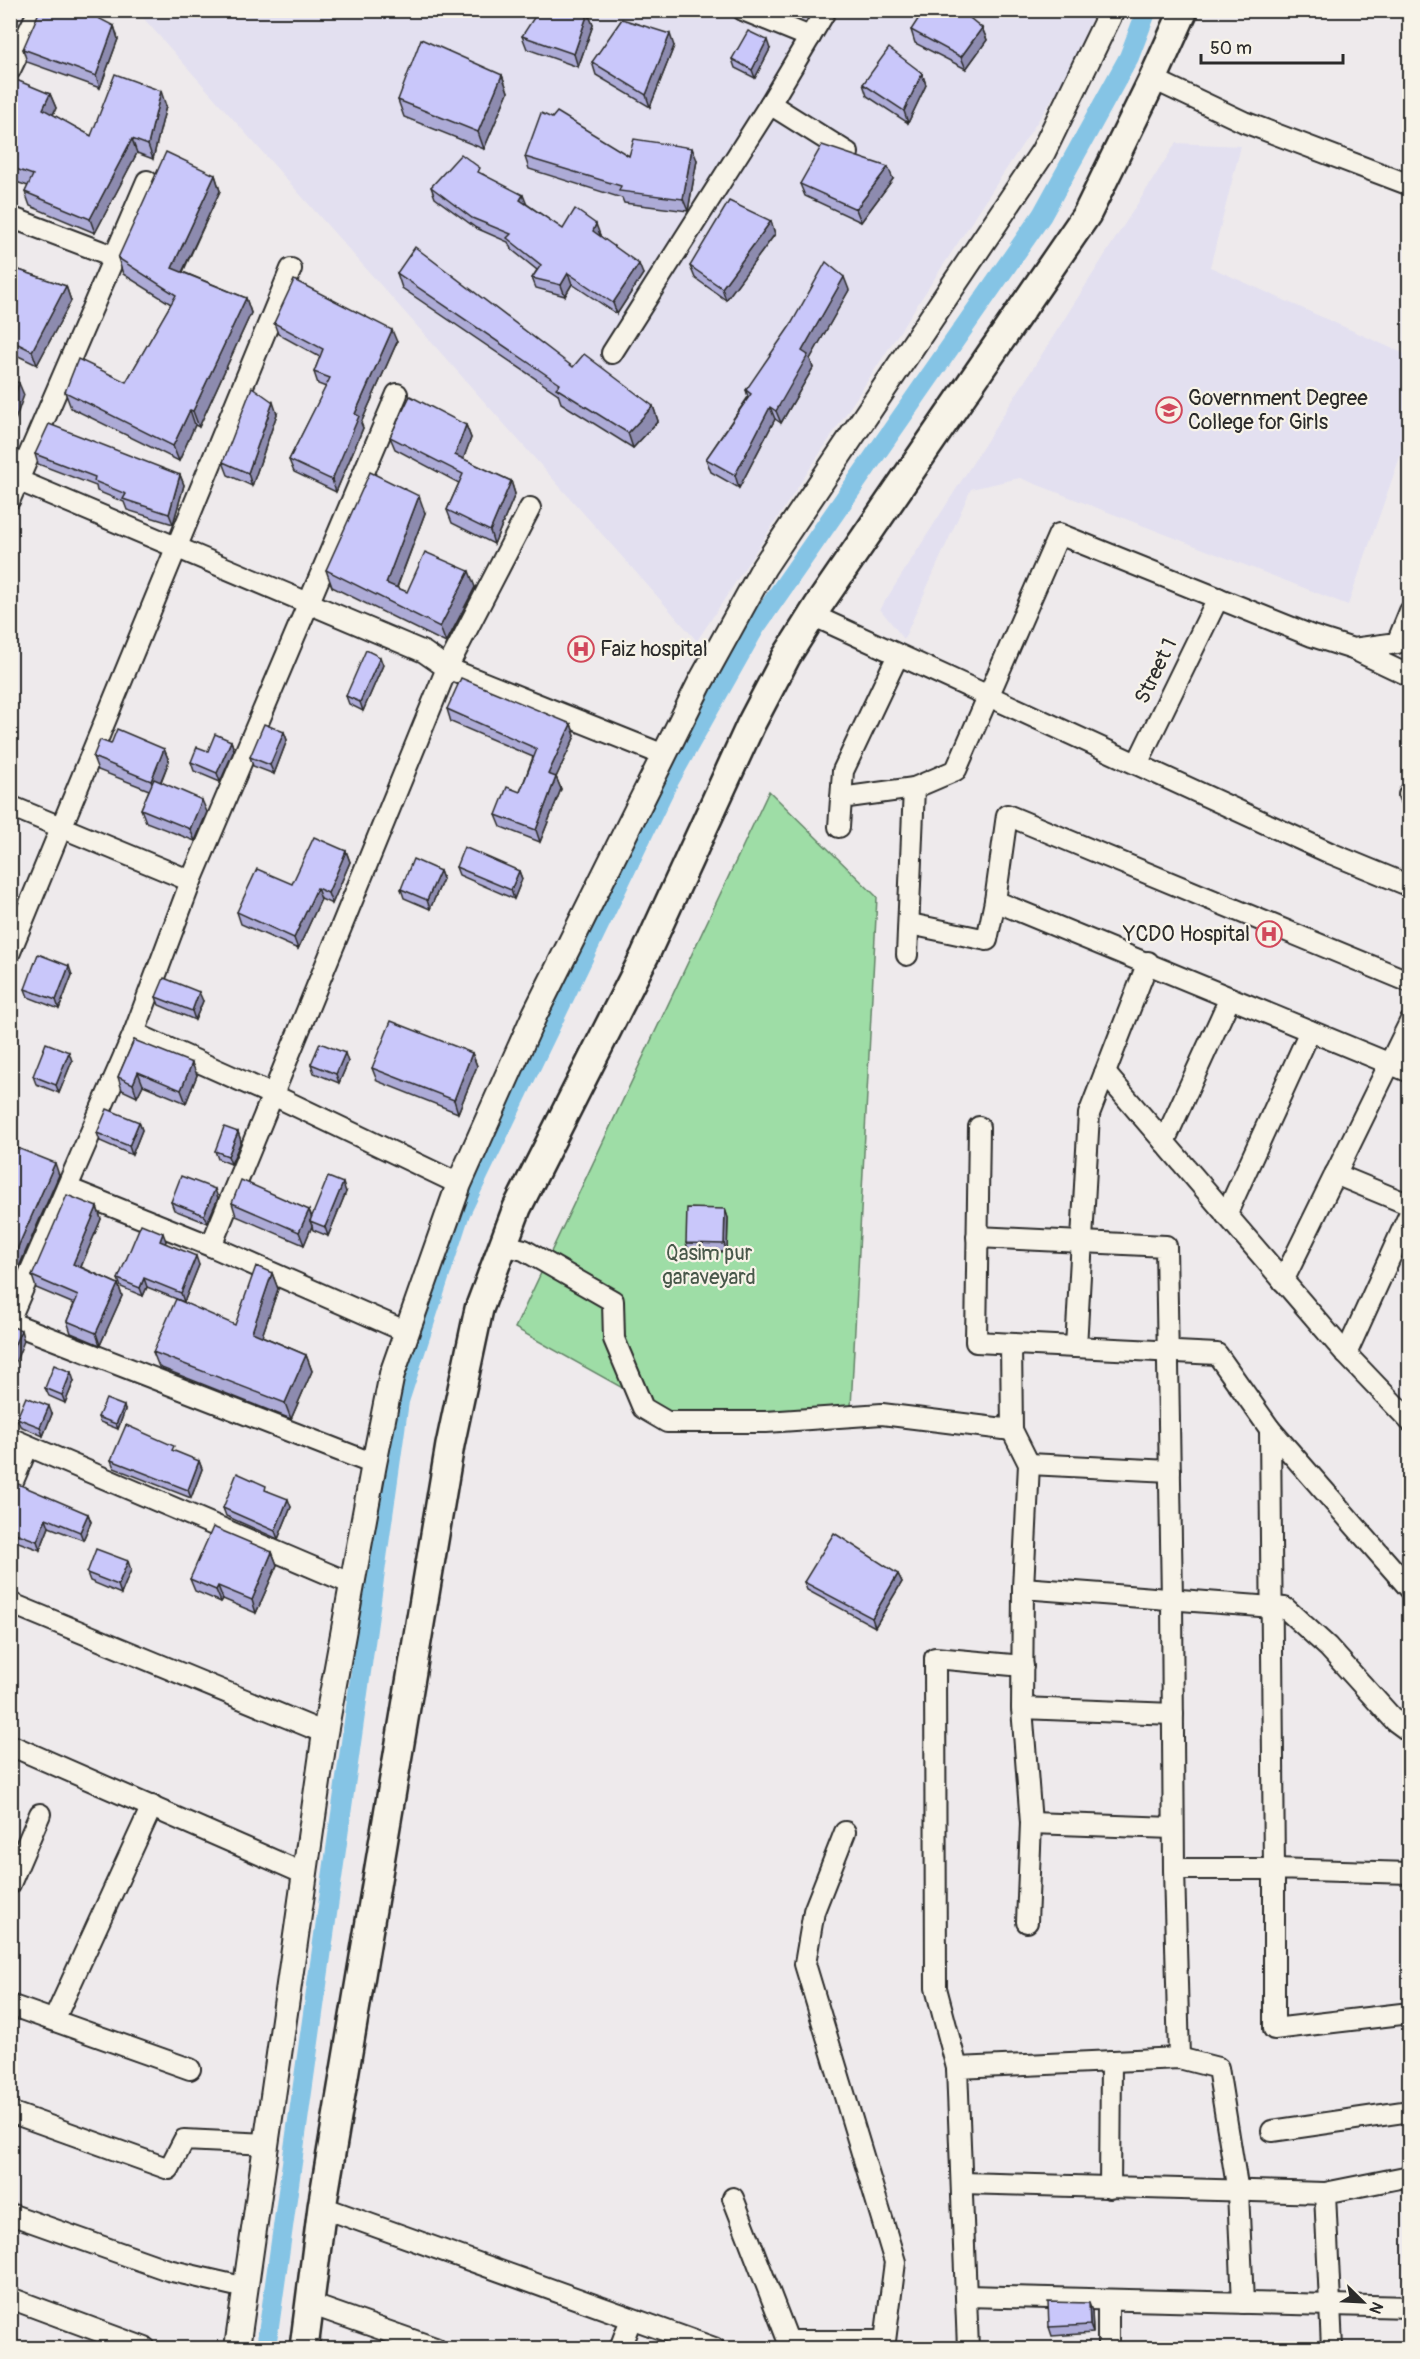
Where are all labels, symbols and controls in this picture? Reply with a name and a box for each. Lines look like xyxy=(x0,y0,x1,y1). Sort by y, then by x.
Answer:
scale bar xyxy=(1201,27,1344,65)
text: 50 m xyxy=(1210,37,1252,60)
place label: Government Degree College for Girls xyxy=(1188,385,1368,436)
school or university icon: Government Degree College for Girls xyxy=(1154,395,1184,425)
hospital icon: Faiz hospital xyxy=(566,634,596,664)
street label: Street 1 xyxy=(1129,634,1183,708)
place label: Faiz hospital xyxy=(600,636,708,663)
hospital icon: YCDO Hospital xyxy=(1254,919,1284,949)
place label: YCDO Hospital xyxy=(1122,921,1250,948)
park label: Qasim pur garaveyard xyxy=(662,1240,756,1291)
north arrow xyxy=(1333,2272,1393,2332)
text: N xyxy=(1364,2299,1387,2317)

